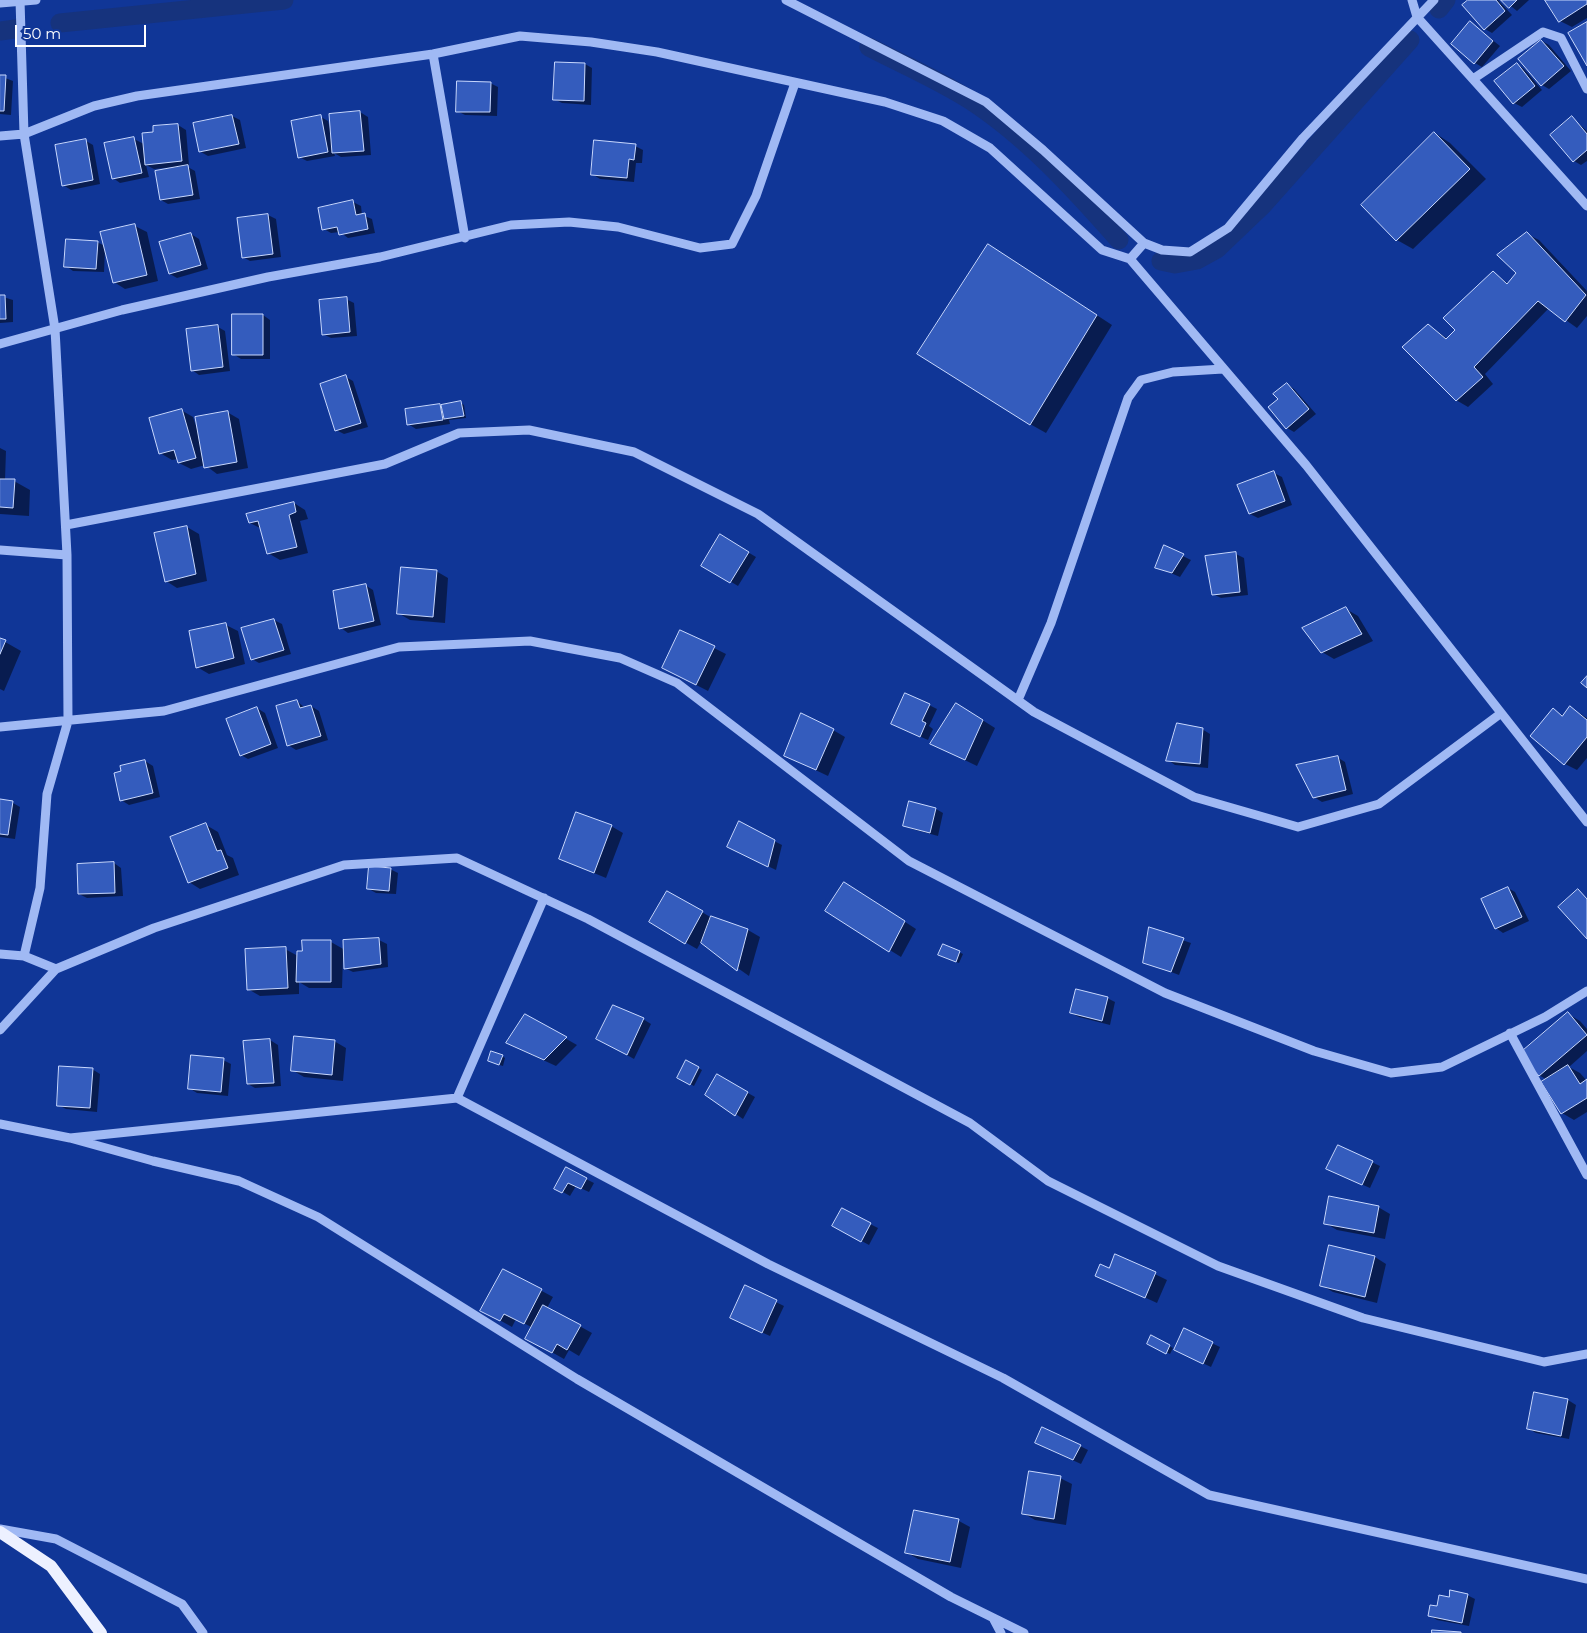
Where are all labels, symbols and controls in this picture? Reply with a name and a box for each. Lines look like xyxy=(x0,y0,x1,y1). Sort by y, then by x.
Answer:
scale bar xyxy=(18,15,149,47)
text: 50 m xyxy=(23,24,61,43)

